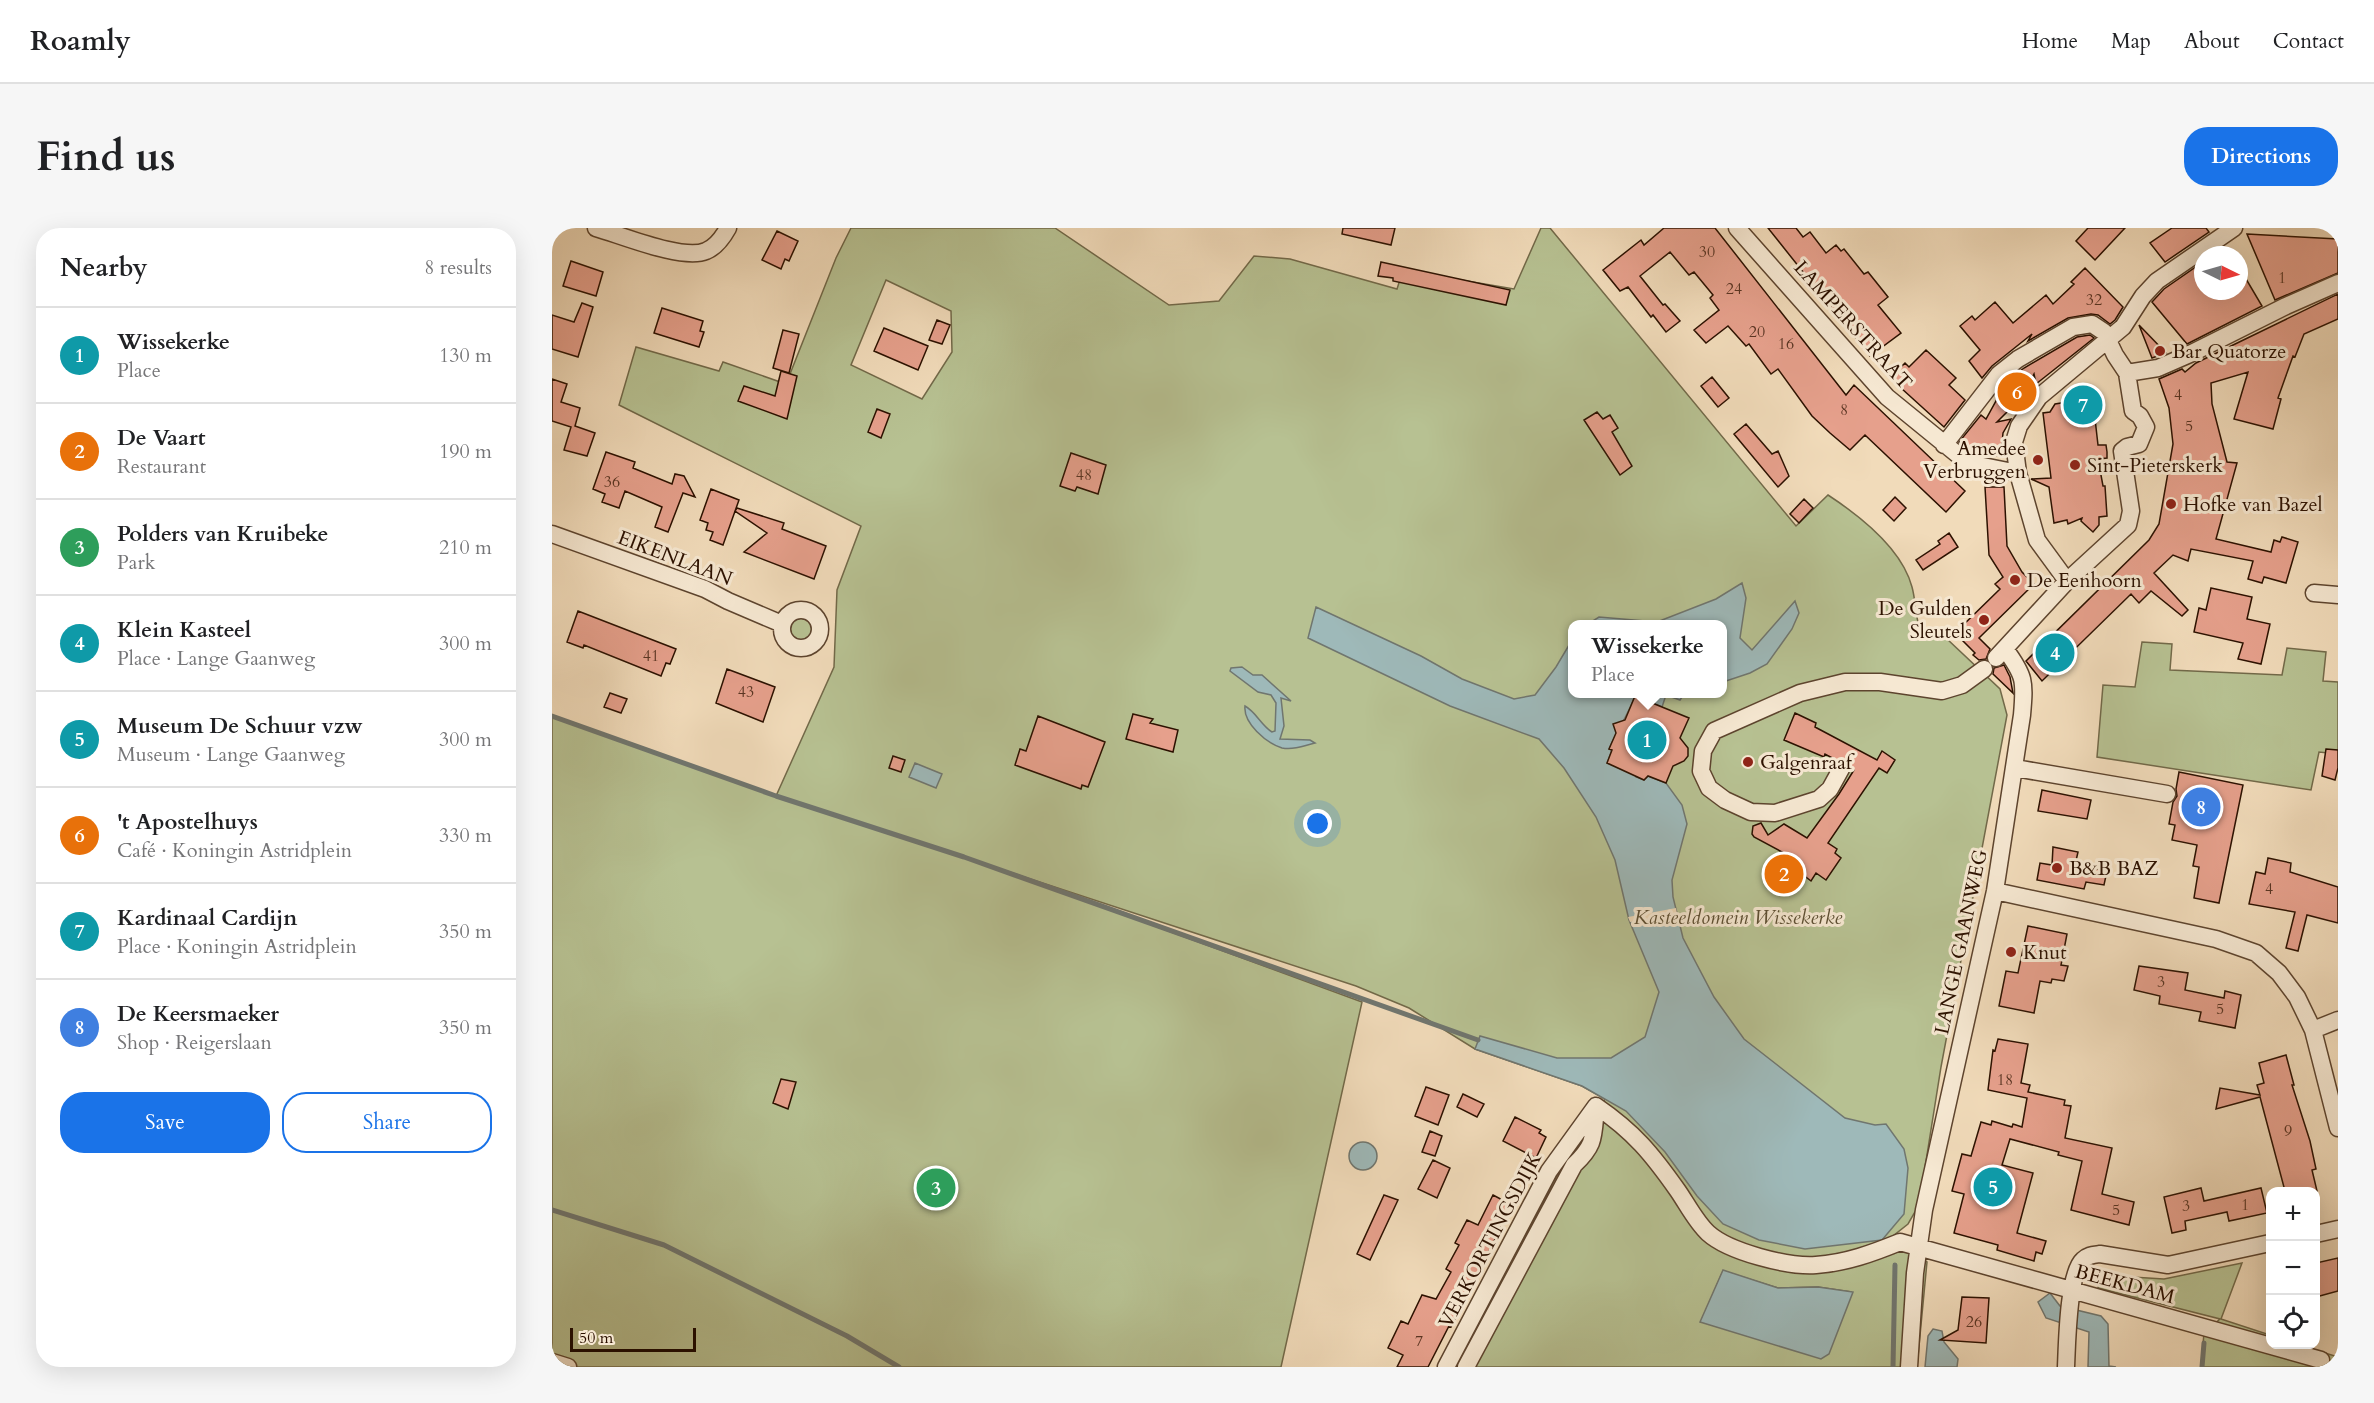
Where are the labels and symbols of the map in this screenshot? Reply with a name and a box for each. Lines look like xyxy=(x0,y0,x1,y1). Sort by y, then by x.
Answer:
house number: 30 xyxy=(1699,241,1715,263)
north arrow xyxy=(2194,246,2248,300)
street label: LAMPERSTRAAT xyxy=(1788,255,1918,396)
house number: 1 xyxy=(2278,267,2286,289)
house number: 24 xyxy=(1726,278,1742,300)
house number: 32 xyxy=(2086,289,2102,311)
house number: 20 xyxy=(1749,321,1765,343)
house number: 16 xyxy=(1778,333,1794,355)
place label: Bar Quatorze xyxy=(2172,338,2286,365)
marker: Bar Quatorze xyxy=(2153,344,2167,358)
pin: 6 xyxy=(1998,370,2036,414)
pin: 7 xyxy=(2064,382,2102,428)
house number: 4 xyxy=(2174,384,2182,406)
house number: 8 xyxy=(1840,399,1848,421)
house number: 5 xyxy=(2185,415,2193,437)
place label: Amedee Verbruggen xyxy=(1923,435,2027,485)
place label: Sint-Pieterskerk xyxy=(2087,452,2223,479)
marker: Amedee Verbruggen xyxy=(2031,453,2045,467)
marker: Sint-Pieterskerk xyxy=(2068,458,2082,472)
house number: 48 xyxy=(1076,464,1092,486)
house number: 36 xyxy=(604,471,620,493)
place label: Hofke van Bazel xyxy=(2183,491,2323,518)
marker: Hofke van Bazel xyxy=(2164,497,2178,511)
street label: EIKENLAAN xyxy=(614,524,736,592)
place label: De Eenhoorn xyxy=(2027,567,2142,594)
marker: De Eenhoorn xyxy=(2008,573,2022,587)
place label: De Gulden Sleutels xyxy=(1878,595,1973,645)
marker: De Gulden Sleutels xyxy=(1977,613,1991,627)
pin: 4 xyxy=(2036,630,2074,676)
house number: 41 xyxy=(643,645,659,667)
house number: 43 xyxy=(738,681,754,703)
pin: 1 xyxy=(1628,718,1666,762)
place label: Galgenraaf xyxy=(1760,749,1855,776)
marker: Galgenraaf xyxy=(1741,755,1755,769)
pin: 8 xyxy=(2182,784,2220,830)
your location xyxy=(1303,809,1332,838)
street label: LANGE GAANWEG xyxy=(1928,847,1994,1037)
pin: 2 xyxy=(1764,852,1804,896)
place label: B&B BAZ xyxy=(2069,855,2159,882)
marker: B&B BAZ xyxy=(2050,861,2064,875)
house number: 4 xyxy=(2265,878,2273,900)
park label: Kasteeldomein Wissekerke xyxy=(1634,904,1843,931)
place label: Knut xyxy=(2023,939,2067,966)
marker: Knut xyxy=(2004,945,2018,959)
house number: 3 xyxy=(2157,971,2165,993)
house number: 5 xyxy=(2216,998,2224,1020)
house number: 18 xyxy=(1997,1069,2013,1091)
house number: 9 xyxy=(2284,1120,2292,1142)
street label: VERKORTINGSDIJK xyxy=(1432,1147,1548,1333)
pin: 5 xyxy=(1974,1164,2012,1210)
pin: 3 xyxy=(916,1166,956,1210)
house number: 1 xyxy=(2241,1194,2249,1216)
house number: 3 xyxy=(2182,1195,2190,1217)
house number: 5 xyxy=(2112,1199,2120,1221)
street label: BEEKDAM xyxy=(2072,1258,2178,1310)
house number: 26 xyxy=(1966,1311,1982,1333)
scale bar xyxy=(570,1325,696,1352)
house number: 7 xyxy=(1415,1330,1423,1352)

